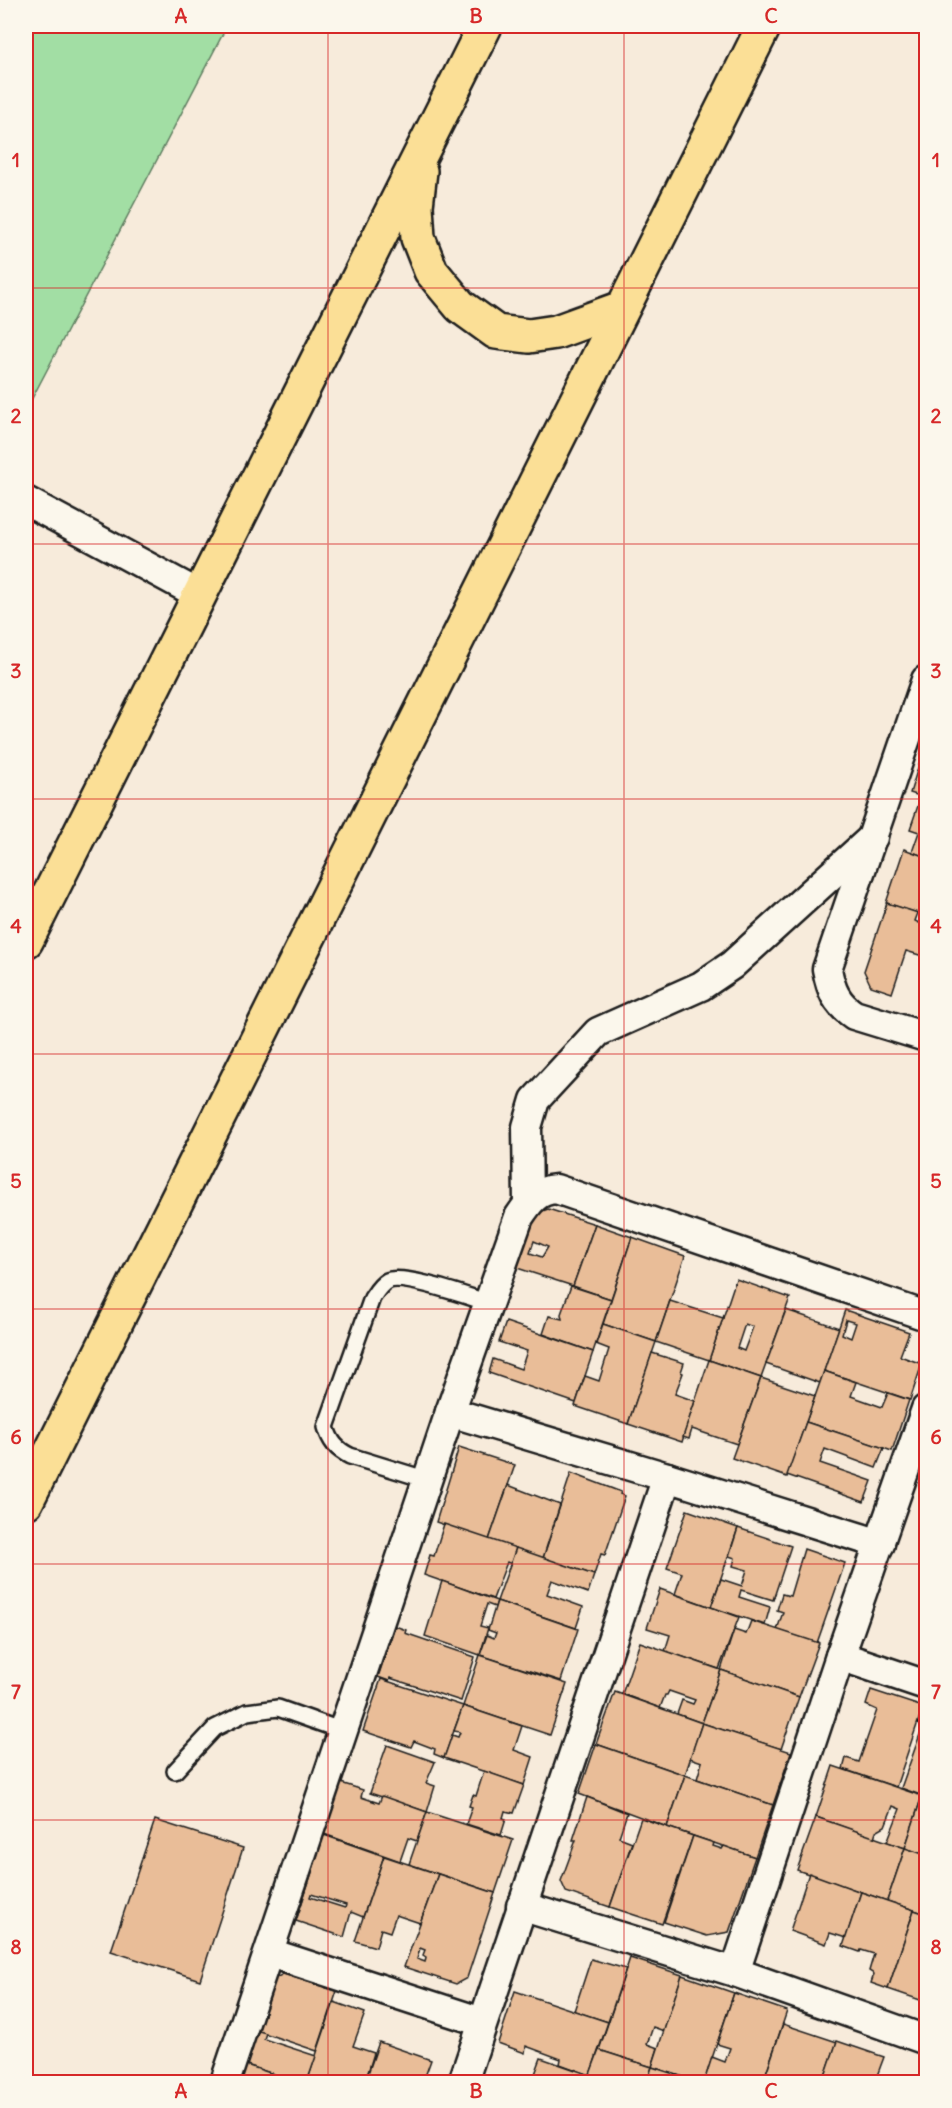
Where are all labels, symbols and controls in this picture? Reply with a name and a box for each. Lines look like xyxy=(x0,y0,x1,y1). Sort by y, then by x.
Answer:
text: A xyxy=(175,3,188,28)
text: B xyxy=(469,3,483,28)
text: C xyxy=(764,3,778,28)
text: 1 xyxy=(12,147,20,172)
text: 1 xyxy=(932,147,940,172)
text: 2 xyxy=(11,403,22,428)
text: 2 xyxy=(931,403,942,428)
text: 3 xyxy=(10,658,22,683)
text: 3 xyxy=(930,658,942,683)
text: 4 xyxy=(10,913,22,938)
text: 4 xyxy=(930,913,942,938)
text: 5 xyxy=(10,1168,22,1193)
text: 5 xyxy=(930,1168,942,1193)
text: 6 xyxy=(10,1424,22,1449)
text: 6 xyxy=(930,1424,942,1449)
text: 7 xyxy=(11,1679,21,1704)
text: 7 xyxy=(931,1679,941,1704)
text: 8 xyxy=(10,1934,22,1959)
text: 8 xyxy=(930,1934,942,1959)
text: A xyxy=(175,2078,188,2103)
text: B xyxy=(469,2078,483,2103)
text: C xyxy=(764,2078,778,2103)

